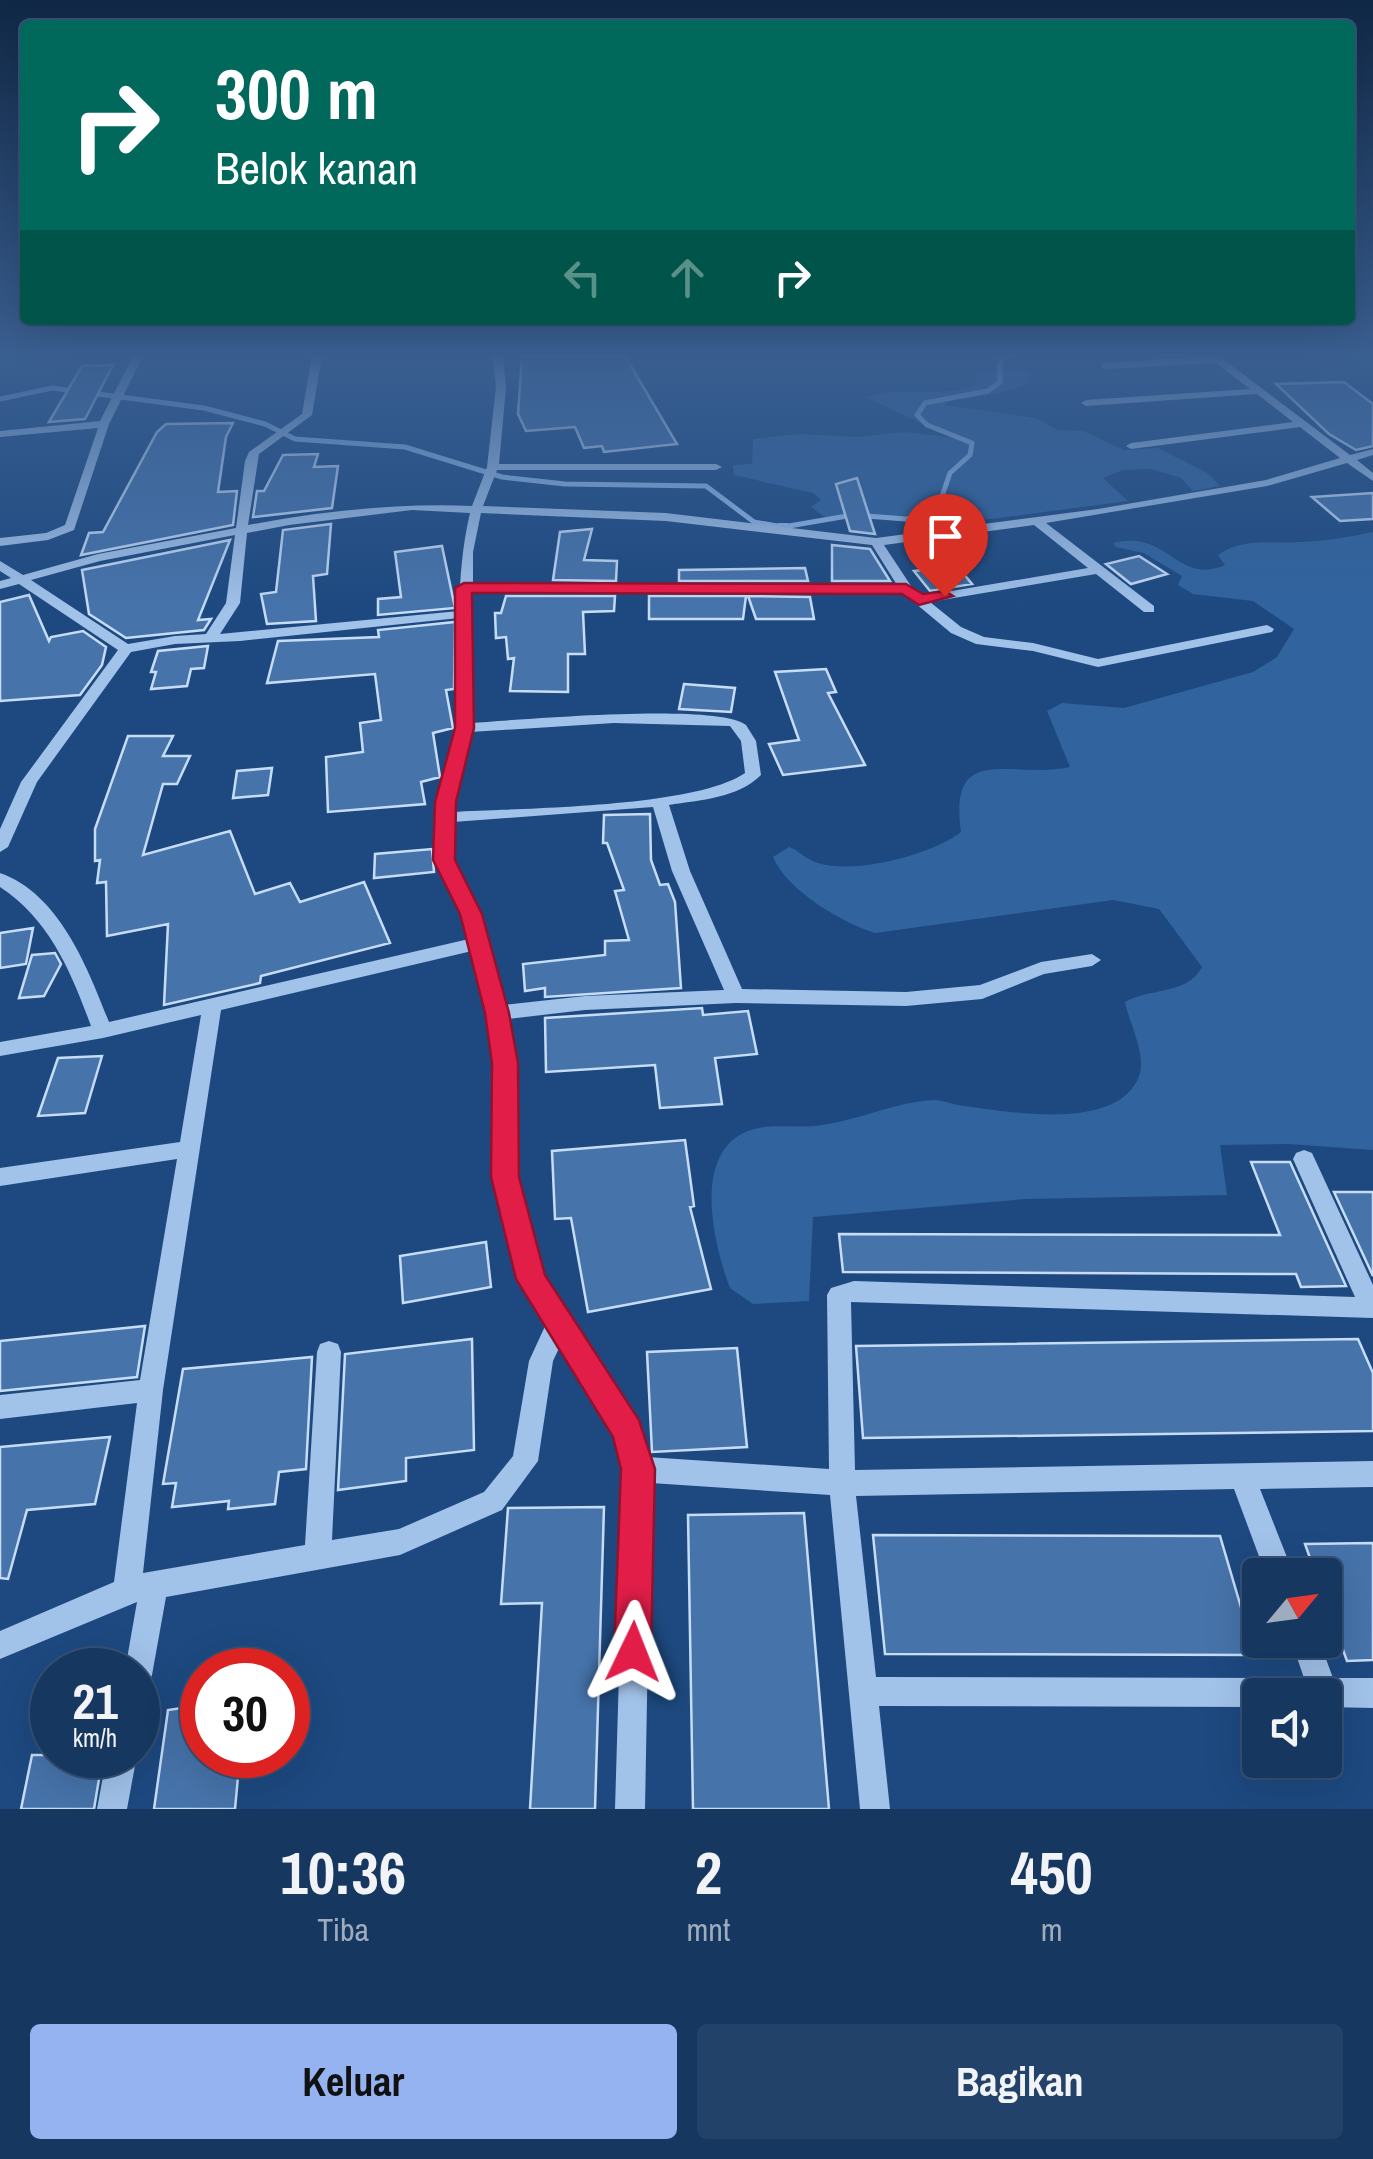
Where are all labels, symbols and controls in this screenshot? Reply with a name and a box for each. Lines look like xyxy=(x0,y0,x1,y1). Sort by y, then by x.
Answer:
text: 300 m xyxy=(215,47,378,141)
icon: right xyxy=(50,60,180,190)
text: Belok kanan xyxy=(215,137,418,198)
icon: left xyxy=(555,250,610,305)
icon: ahead xyxy=(660,250,715,305)
icon: right xyxy=(765,250,820,305)
pin xyxy=(903,494,988,597)
icon: arrive xyxy=(918,509,973,564)
north arrow xyxy=(1242,1558,1342,1658)
map controls xyxy=(1242,1558,1342,1778)
position arrow xyxy=(581,1600,685,1704)
speed limit sign: 30 xyxy=(180,1648,310,1778)
text: 21 xyxy=(72,1667,118,1735)
button: sound xyxy=(1242,1678,1342,1778)
text: km/h xyxy=(73,1721,117,1755)
text: 10:36 xyxy=(280,1832,406,1913)
text: 2 xyxy=(695,1832,722,1913)
text: 450 xyxy=(1011,1832,1093,1913)
text: Tiba xyxy=(317,1908,369,1951)
text: mnt xyxy=(686,1908,730,1951)
text: m xyxy=(1041,1908,1063,1951)
button: Keluar xyxy=(30,2024,677,2139)
button: Bagikan xyxy=(697,2024,1343,2139)

